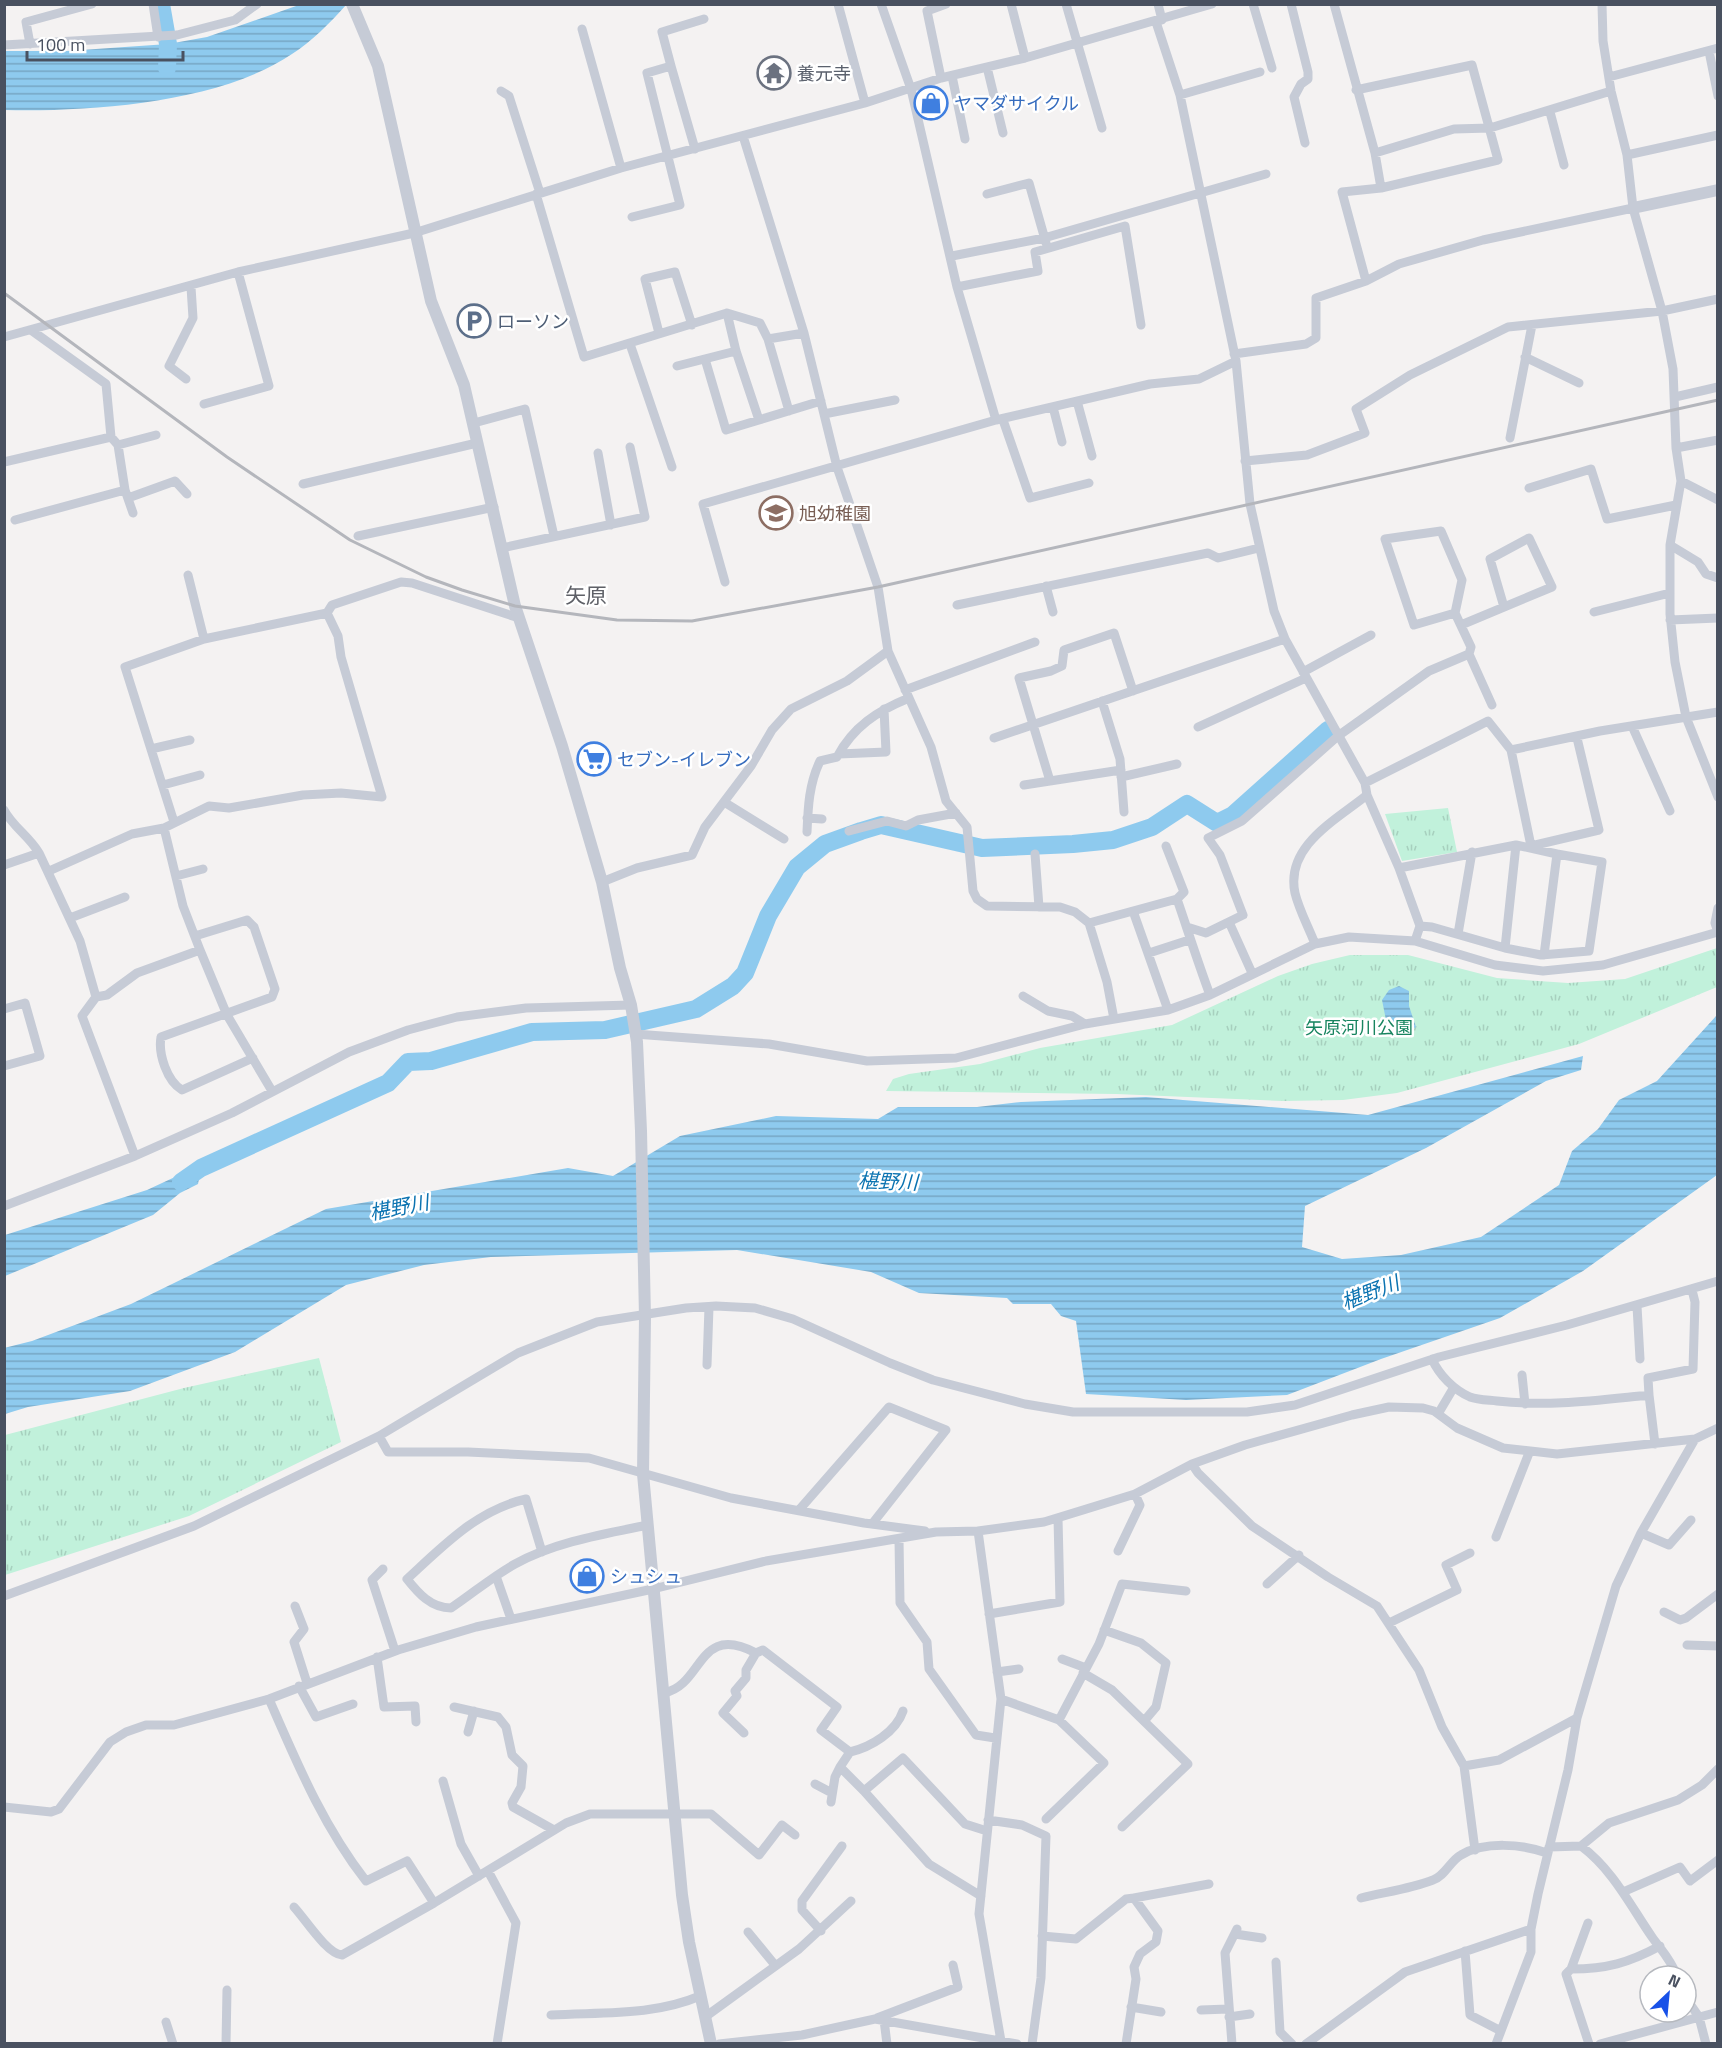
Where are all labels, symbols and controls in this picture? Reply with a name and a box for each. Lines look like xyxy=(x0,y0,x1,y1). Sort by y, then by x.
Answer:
scale bar xyxy=(27,24,183,62)
text: 100 m xyxy=(36,31,85,58)
temple icon: 養元寺 xyxy=(756,55,792,91)
place label: 養元寺 xyxy=(797,60,851,87)
shop icon: ヤマダサイクル xyxy=(913,85,949,121)
place label: ヤマダサイクル xyxy=(954,90,1079,117)
parking icon: ローソン xyxy=(456,303,492,339)
place label: ローソン xyxy=(497,308,569,335)
school or university icon: 旭幼稚園 xyxy=(758,495,794,531)
place label: 旭幼稚園 xyxy=(799,500,871,527)
district label: 矢原 xyxy=(565,579,607,611)
supermarket icon: セブン-イレブン xyxy=(576,741,612,777)
place label: セブン-イレブン xyxy=(617,746,751,773)
park label: 矢原河川公園 xyxy=(1305,1014,1413,1041)
water label: 椹野川 xyxy=(857,1164,921,1198)
water label: 椹野川 xyxy=(367,1186,433,1228)
water label: 椹野川 xyxy=(1336,1266,1405,1317)
shop icon: シュシュ xyxy=(569,1558,605,1594)
place label: シュシュ xyxy=(610,1563,682,1590)
north arrow xyxy=(1638,1964,1698,2024)
text: N xyxy=(1664,1967,1685,1994)

